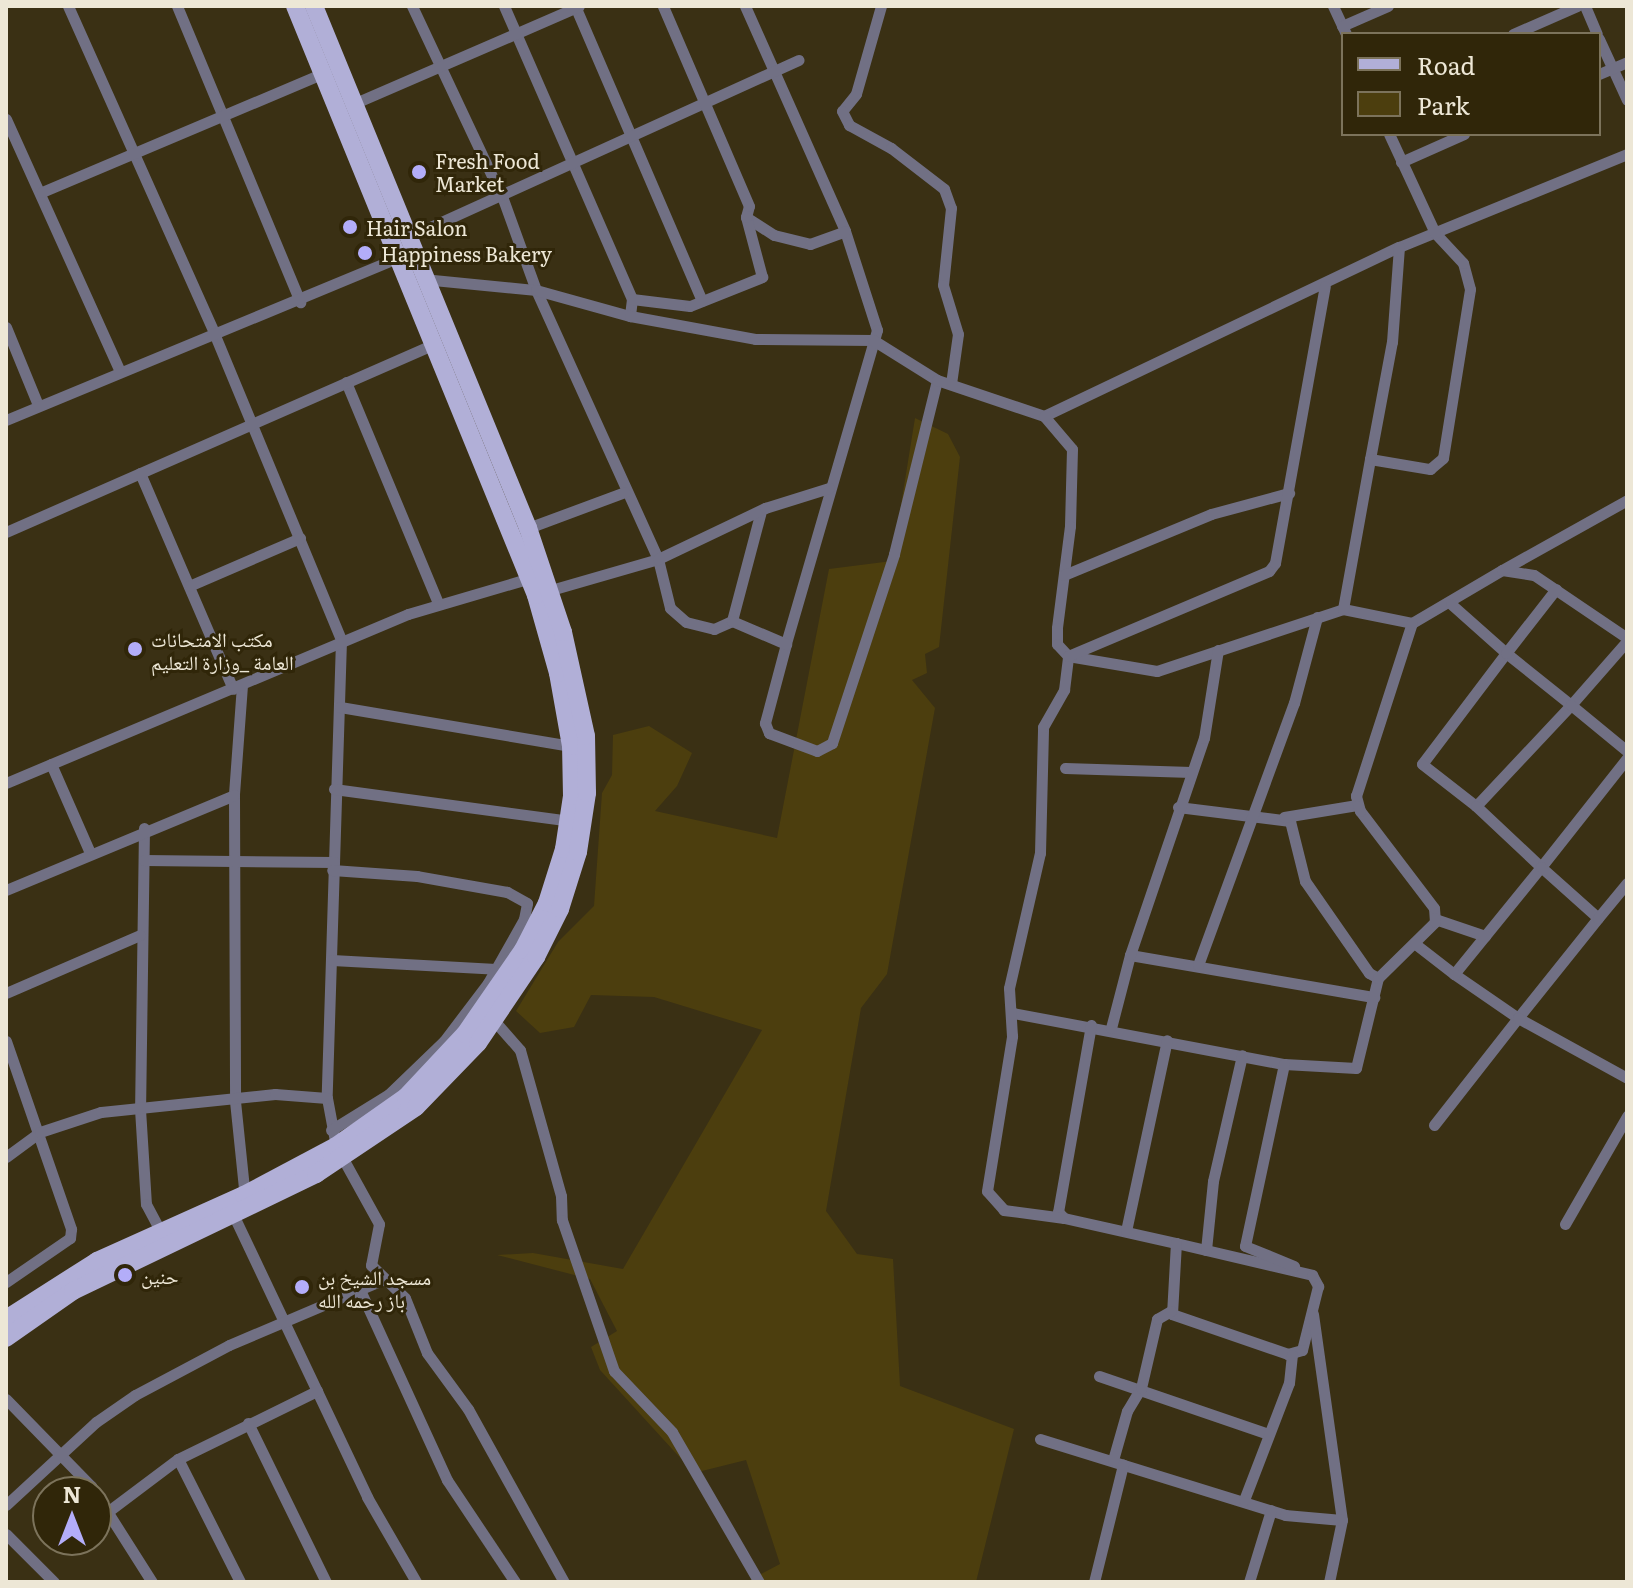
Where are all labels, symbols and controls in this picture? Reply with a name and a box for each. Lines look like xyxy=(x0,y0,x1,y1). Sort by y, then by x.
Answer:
legend xyxy=(1341,32,1601,136)
text: Road xyxy=(1417,47,1475,82)
text: Park xyxy=(1417,87,1470,122)
place label: Fresh Food Market xyxy=(435,148,540,195)
marker: Fresh Food Market xyxy=(410,163,428,181)
place label: Hair Salon xyxy=(366,215,467,239)
marker: Hair Salon xyxy=(341,218,359,236)
place label: Happiness Bakery xyxy=(381,241,552,265)
marker: Happiness Bakery xyxy=(356,244,374,262)
place label: مكتب الامتحانات العامة _وزارة التعليم xyxy=(151,626,294,673)
marker: مكتب الامتحانات العامة _وزارة التعليم xyxy=(126,640,144,658)
place label: حنين xyxy=(141,1263,178,1287)
place label: مسجد الشيخ بن باز رحمه الله xyxy=(318,1264,431,1311)
marker: حنين xyxy=(116,1266,134,1284)
marker: مسجد الشيخ بن باز رحمه الله xyxy=(293,1278,311,1296)
north arrow xyxy=(32,1476,112,1556)
text: N xyxy=(63,1477,81,1510)

